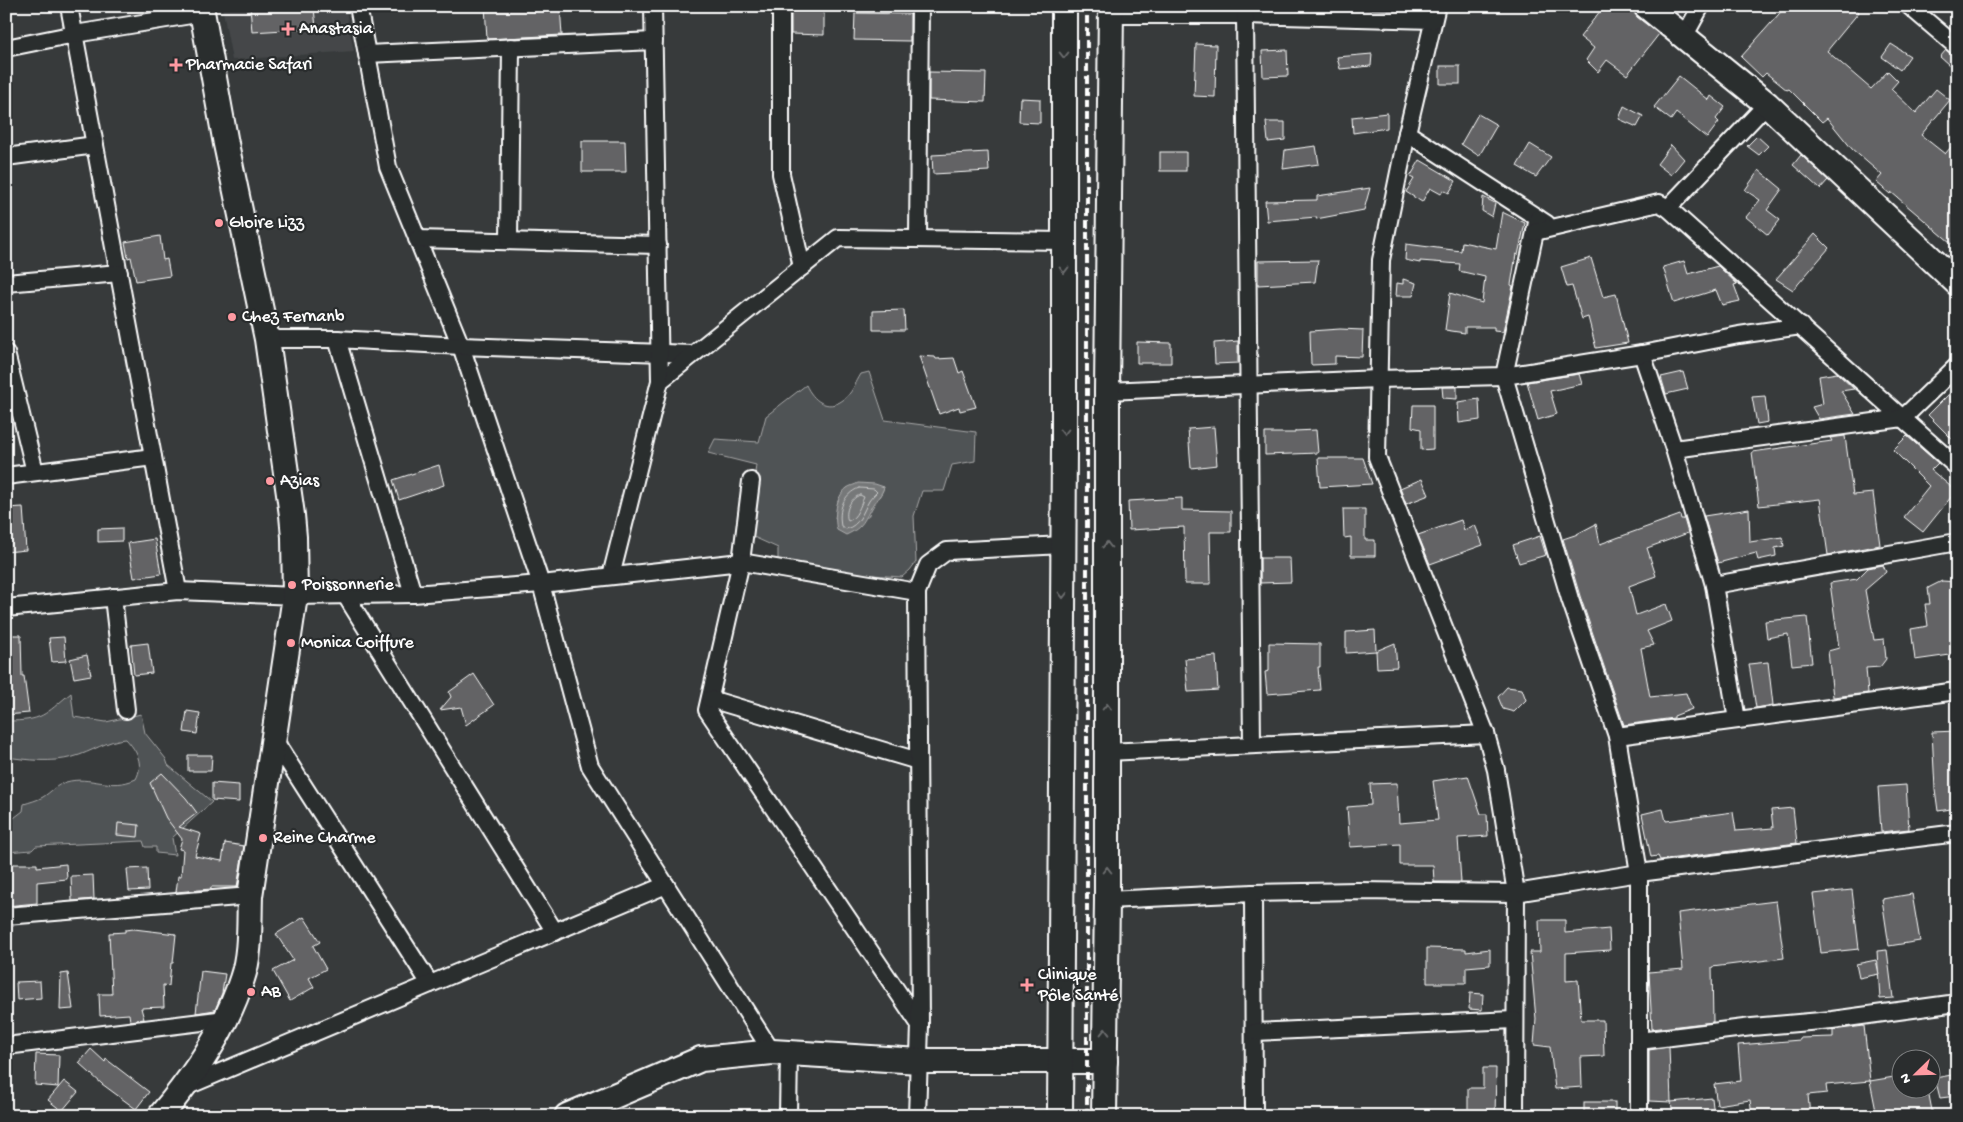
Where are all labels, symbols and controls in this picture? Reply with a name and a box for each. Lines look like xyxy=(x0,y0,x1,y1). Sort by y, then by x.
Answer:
place label: Anastasia xyxy=(299,19,374,40)
marker: Anastasia xyxy=(281,22,295,36)
one-way arrow xyxy=(1059,52,1069,59)
place label: Pharmacie Safari xyxy=(185,55,313,76)
marker: Pharmacie Safari xyxy=(170,59,182,71)
place label: Gloire Lizz xyxy=(229,213,305,234)
marker: Gloire Lizz xyxy=(213,217,225,229)
one-way arrow xyxy=(1059,266,1069,274)
place label: Chez Fernanb xyxy=(242,307,345,328)
marker: Chez Fernanb xyxy=(226,311,238,323)
one-way arrow xyxy=(1059,429,1069,437)
place label: Azias xyxy=(280,471,320,492)
marker: Azias xyxy=(264,475,276,487)
one-way arrow xyxy=(1102,540,1112,548)
place label: Poissonnerie xyxy=(301,575,394,596)
marker: Poissonnerie xyxy=(286,579,298,591)
one-way arrow xyxy=(1058,592,1068,599)
place label: Monica Coiffure xyxy=(301,633,415,654)
marker: Monica Coiffure xyxy=(285,637,297,649)
one-way arrow xyxy=(1102,703,1112,710)
place label: Reine Charme xyxy=(273,828,376,849)
marker: Reine Charme xyxy=(257,832,269,844)
one-way arrow xyxy=(1102,865,1112,873)
place label: Clinique Pôle Santé xyxy=(1037,965,1119,1007)
marker: Clinique Pôle Santé xyxy=(1020,978,1034,992)
place label: AB xyxy=(261,982,282,1003)
marker: AB xyxy=(245,986,257,998)
one-way arrow xyxy=(1100,1028,1110,1036)
north arrow xyxy=(1890,1050,1940,1100)
text: N xyxy=(1897,1071,1916,1086)

